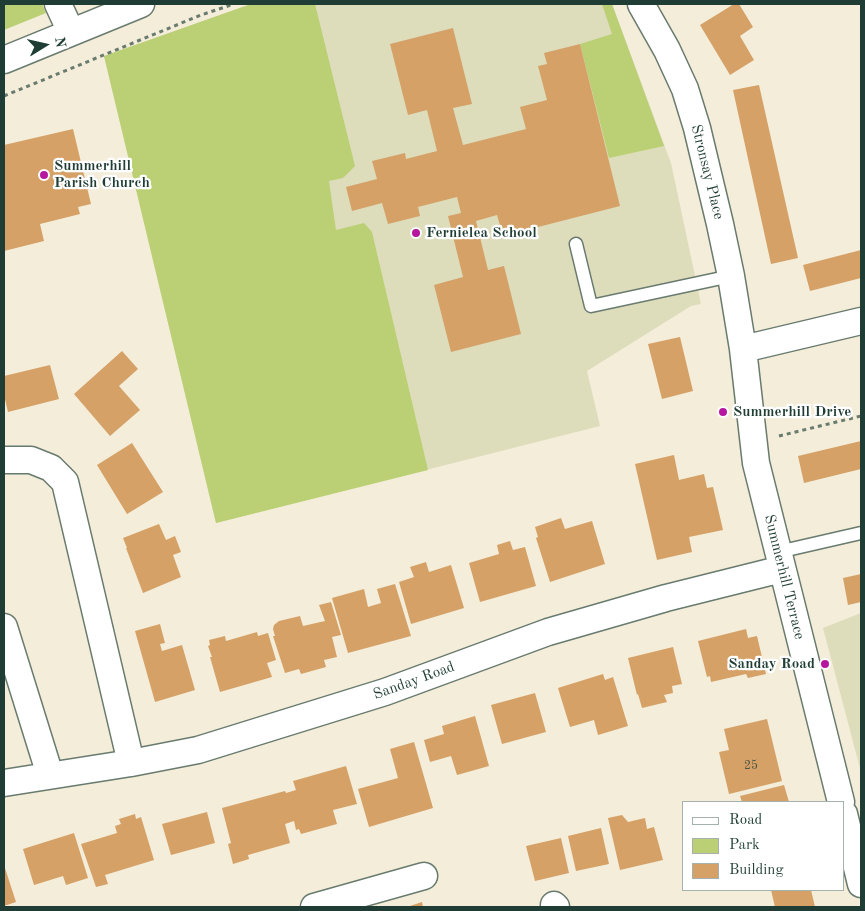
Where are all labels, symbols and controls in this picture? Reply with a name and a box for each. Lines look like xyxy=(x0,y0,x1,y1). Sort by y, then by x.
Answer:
north arrow xyxy=(20,20,70,70)
text: N xyxy=(52,36,68,49)
street label: Stronsay Place xyxy=(687,123,727,221)
place label: Summerhill Parish Church xyxy=(54,157,150,192)
marker: Summerhill Parish Church xyxy=(38,169,50,181)
place label: Fernielea School xyxy=(426,224,537,242)
marker: Fernielea School xyxy=(410,227,422,239)
place label: Summerhill Drive xyxy=(733,403,851,421)
marker: Summerhill Drive xyxy=(717,406,729,418)
street label: Summerhill Terrace xyxy=(760,513,808,641)
place label: Sanday Road xyxy=(728,655,815,673)
street label: Sanday Road xyxy=(371,658,457,704)
marker: Sanday Road xyxy=(819,658,831,670)
house number: 25 xyxy=(744,759,758,773)
legend xyxy=(682,801,845,891)
text: Road xyxy=(729,813,762,828)
text: Park xyxy=(729,838,760,853)
text: Building xyxy=(729,863,784,878)

